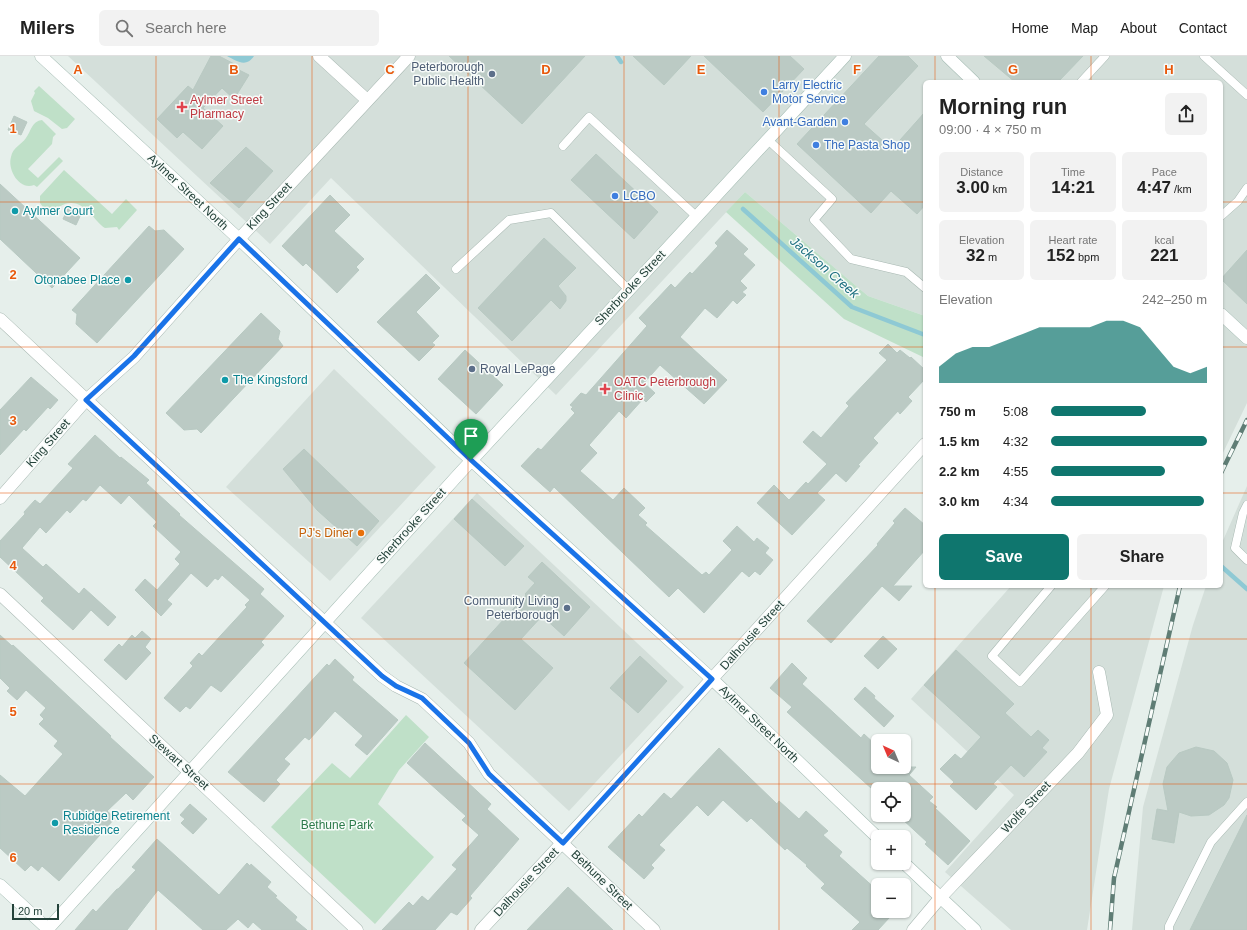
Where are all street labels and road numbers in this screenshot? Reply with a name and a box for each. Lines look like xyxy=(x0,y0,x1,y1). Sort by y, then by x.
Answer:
street label: Aylmer Street North xyxy=(145,151,231,233)
street label: King Street xyxy=(244,179,295,232)
street label: Sherbrooke Street xyxy=(592,247,669,328)
street label: King Street xyxy=(23,416,73,470)
street label: Sherbrooke Street xyxy=(373,485,449,567)
street label: Dalhousie Street xyxy=(717,597,787,673)
street label: Aylmer Street North xyxy=(716,682,802,766)
street label: Stewart Street xyxy=(146,731,212,793)
street label: Wolfe Street xyxy=(998,778,1054,836)
street label: Dalhousie Street xyxy=(491,844,562,919)
street label: Bethune Street xyxy=(568,847,636,913)

